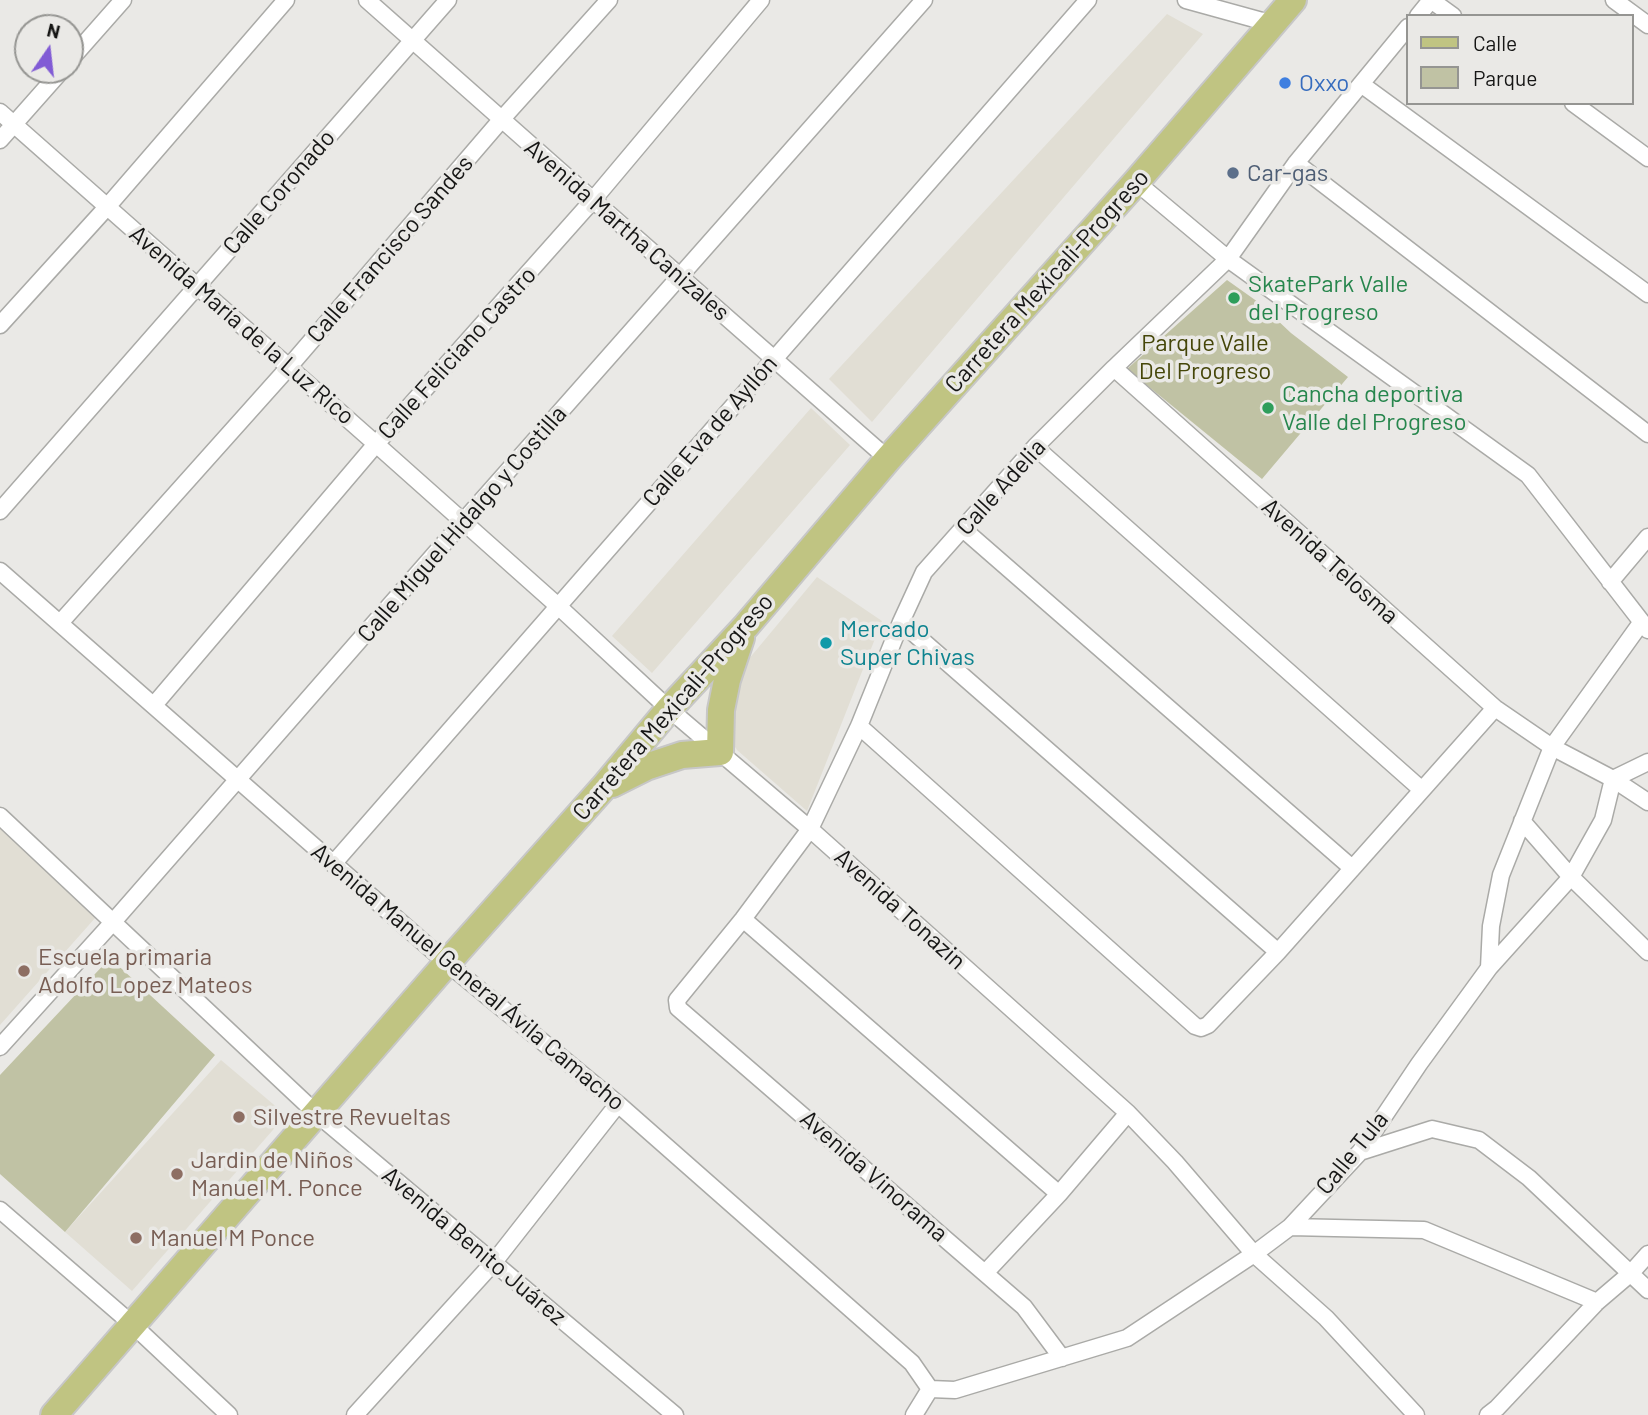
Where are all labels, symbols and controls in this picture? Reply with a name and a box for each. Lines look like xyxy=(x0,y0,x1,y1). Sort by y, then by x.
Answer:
north arrow xyxy=(14,14,84,84)
legend xyxy=(1406,14,1634,105)
text: N xyxy=(45,17,63,43)
text: Calle xyxy=(1473,30,1517,55)
text: Parque xyxy=(1473,65,1538,90)
place label: Oxxo xyxy=(1299,69,1349,97)
marker: Oxxo xyxy=(1277,75,1293,91)
street label: Calle Coronado xyxy=(217,124,341,260)
street label: Avenida Martha Canizales xyxy=(519,133,735,327)
street label: Calle Francisco Sandes xyxy=(301,149,479,349)
place label: Car-gas xyxy=(1247,159,1328,187)
street label: Carretera Mexicali-Progreso xyxy=(939,163,1155,399)
marker: Car-gas xyxy=(1225,165,1241,181)
street label: Avenida María de la Luz Rico xyxy=(124,219,360,431)
street label: Calle Feliciano Castro xyxy=(372,261,542,445)
place label: SkatePark Valle del Progreso xyxy=(1248,270,1408,326)
marker: SkatePark Valle del Progreso xyxy=(1226,290,1242,306)
park label: Parque Valle Del Progreso xyxy=(1139,329,1271,385)
street label: Calle Eva de Ayllón xyxy=(637,350,783,512)
place label: Cancha deportiva Valle del Progreso xyxy=(1282,380,1467,436)
street label: Calle Miguel Hidalgo y Costilla xyxy=(351,400,573,648)
marker: Cancha deportiva Valle del Progreso xyxy=(1260,400,1276,416)
street label: Calle Adelia xyxy=(950,433,1052,541)
street label: Avenida Telosma xyxy=(1256,492,1404,630)
street label: Carretera Mexicali-Progreso xyxy=(567,588,779,826)
place label: Mercado Super Chivas xyxy=(840,615,975,671)
marker: Mercado Super Chivas xyxy=(818,635,834,651)
street label: Avenida Manuel General Ávila Camacho xyxy=(305,837,631,1117)
street label: Avenida Tonazin xyxy=(828,842,972,976)
place label: Escuela primaria Adolfo Lopez Mateos xyxy=(38,943,252,999)
marker: Escuela primaria Adolfo Lopez Mateos xyxy=(16,963,32,979)
place label: Silvestre Revueltas xyxy=(253,1103,451,1131)
street label: Avenida Vinorama xyxy=(794,1104,954,1248)
street label: Calle Tula xyxy=(1310,1106,1394,1200)
marker: Silvestre Revueltas xyxy=(231,1109,247,1125)
place label: Jardin de Niños Manuel M. Ponce xyxy=(191,1146,363,1202)
street label: Avenida Benito Juárez xyxy=(376,1161,572,1331)
marker: Jardin de Niños Manuel M. Ponce xyxy=(169,1166,185,1182)
place label: Manuel M Ponce xyxy=(150,1224,315,1252)
marker: Manuel M Ponce xyxy=(128,1230,144,1246)

